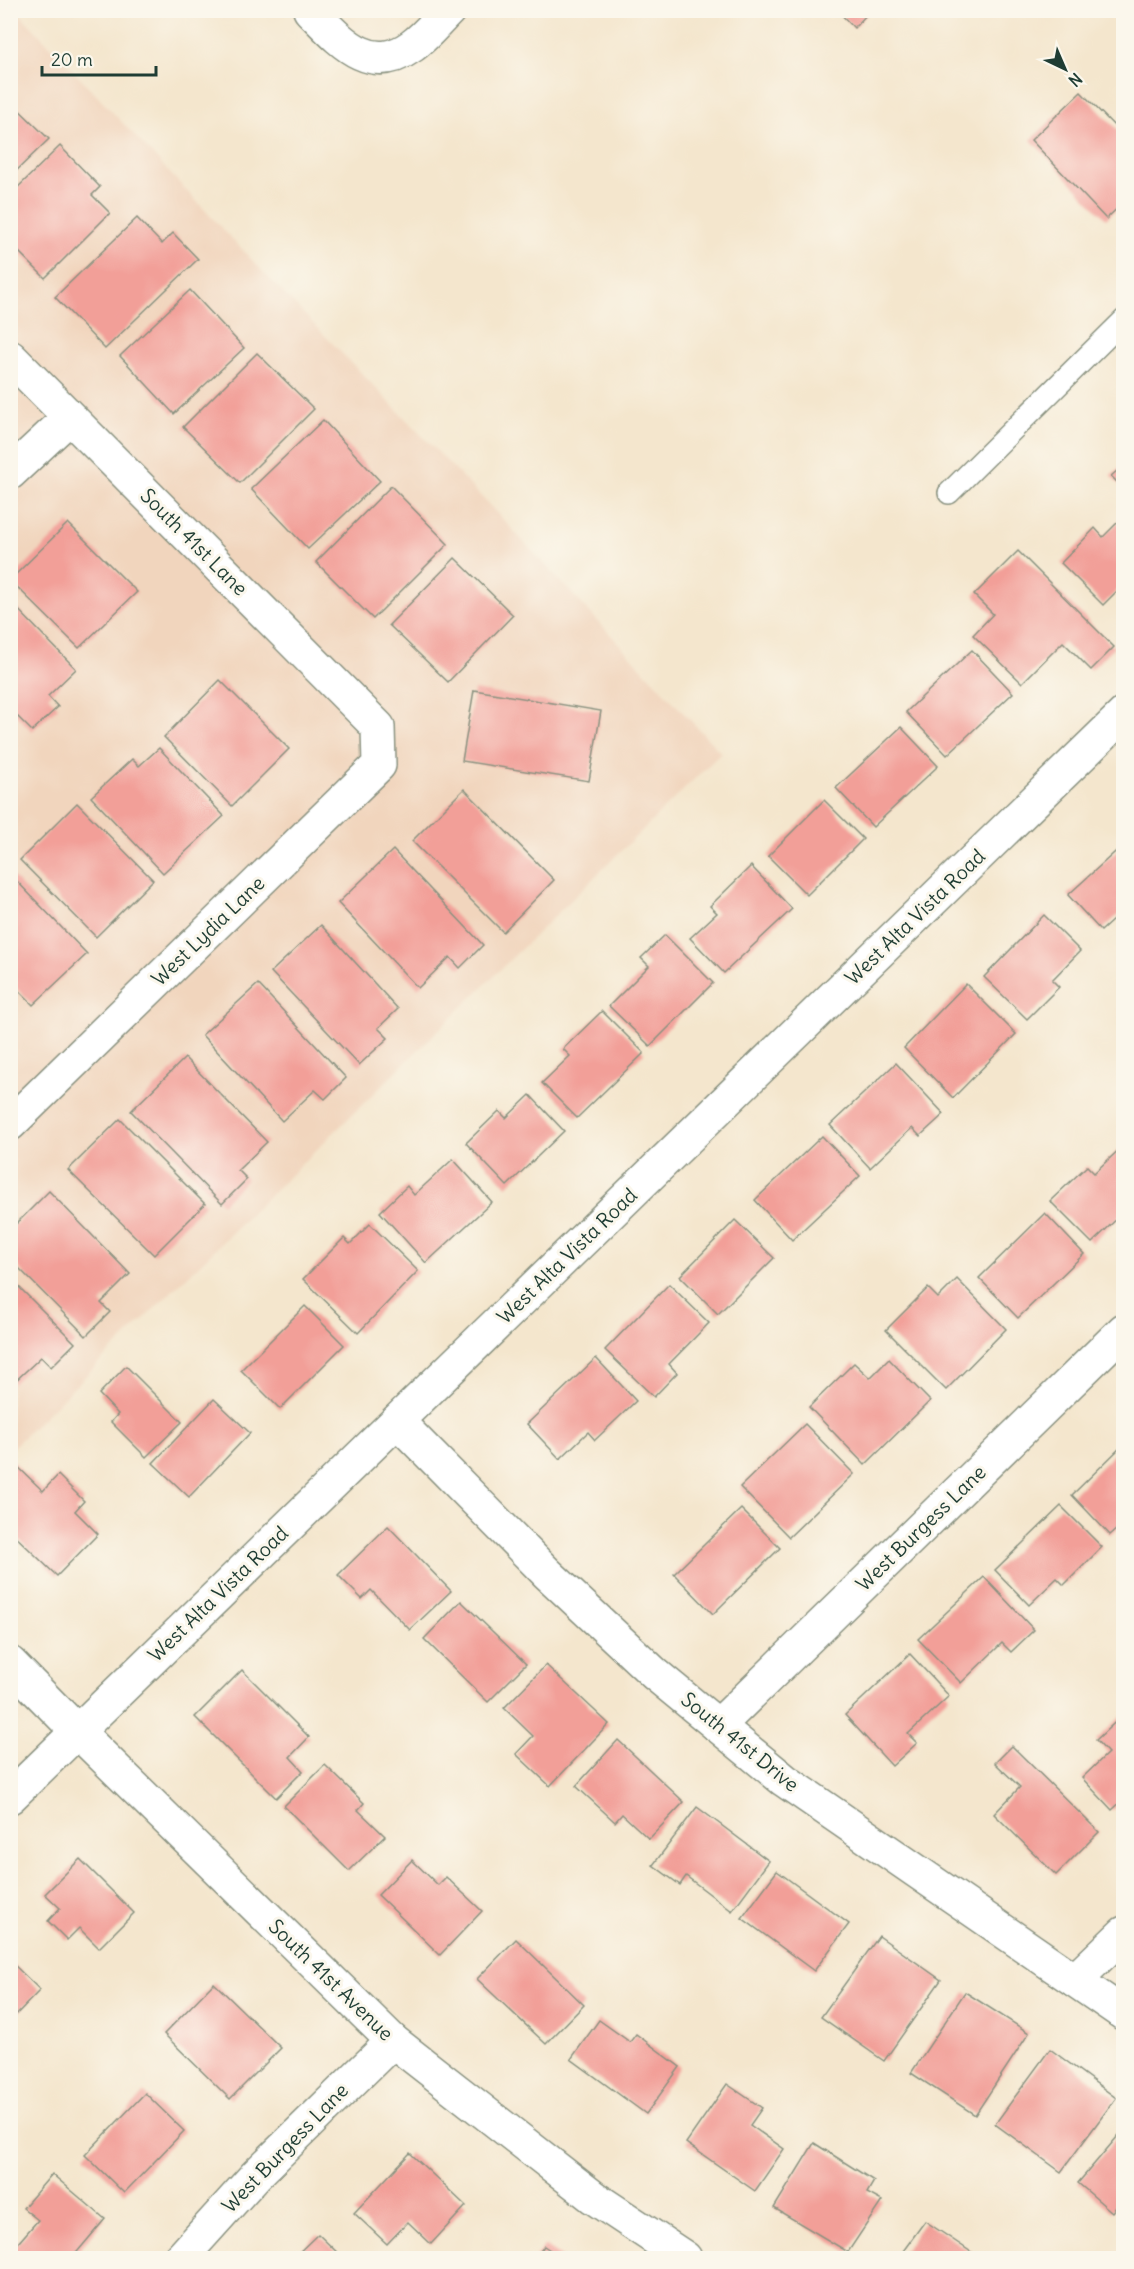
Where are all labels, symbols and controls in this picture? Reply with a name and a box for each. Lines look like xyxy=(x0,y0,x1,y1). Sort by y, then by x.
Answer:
scale bar xyxy=(42,39,156,77)
north arrow xyxy=(1035,39,1095,99)
text: 20 m xyxy=(51,48,93,71)
text: N xyxy=(1064,69,1086,91)
street label: South 41st Lane xyxy=(135,483,253,601)
street label: West Alta Vista Road xyxy=(839,843,990,990)
street label: West Lydia Lane xyxy=(146,870,269,991)
street label: West Alta Vista Road xyxy=(491,1182,642,1329)
street label: West Burgess Lane xyxy=(850,1459,991,1596)
street label: West Alta Vista Road xyxy=(142,1520,293,1667)
street label: South 41st Drive xyxy=(676,1686,804,1797)
street label: South 41st Avenue xyxy=(264,1914,399,2046)
street label: West Burgess Lane xyxy=(216,2077,353,2218)

